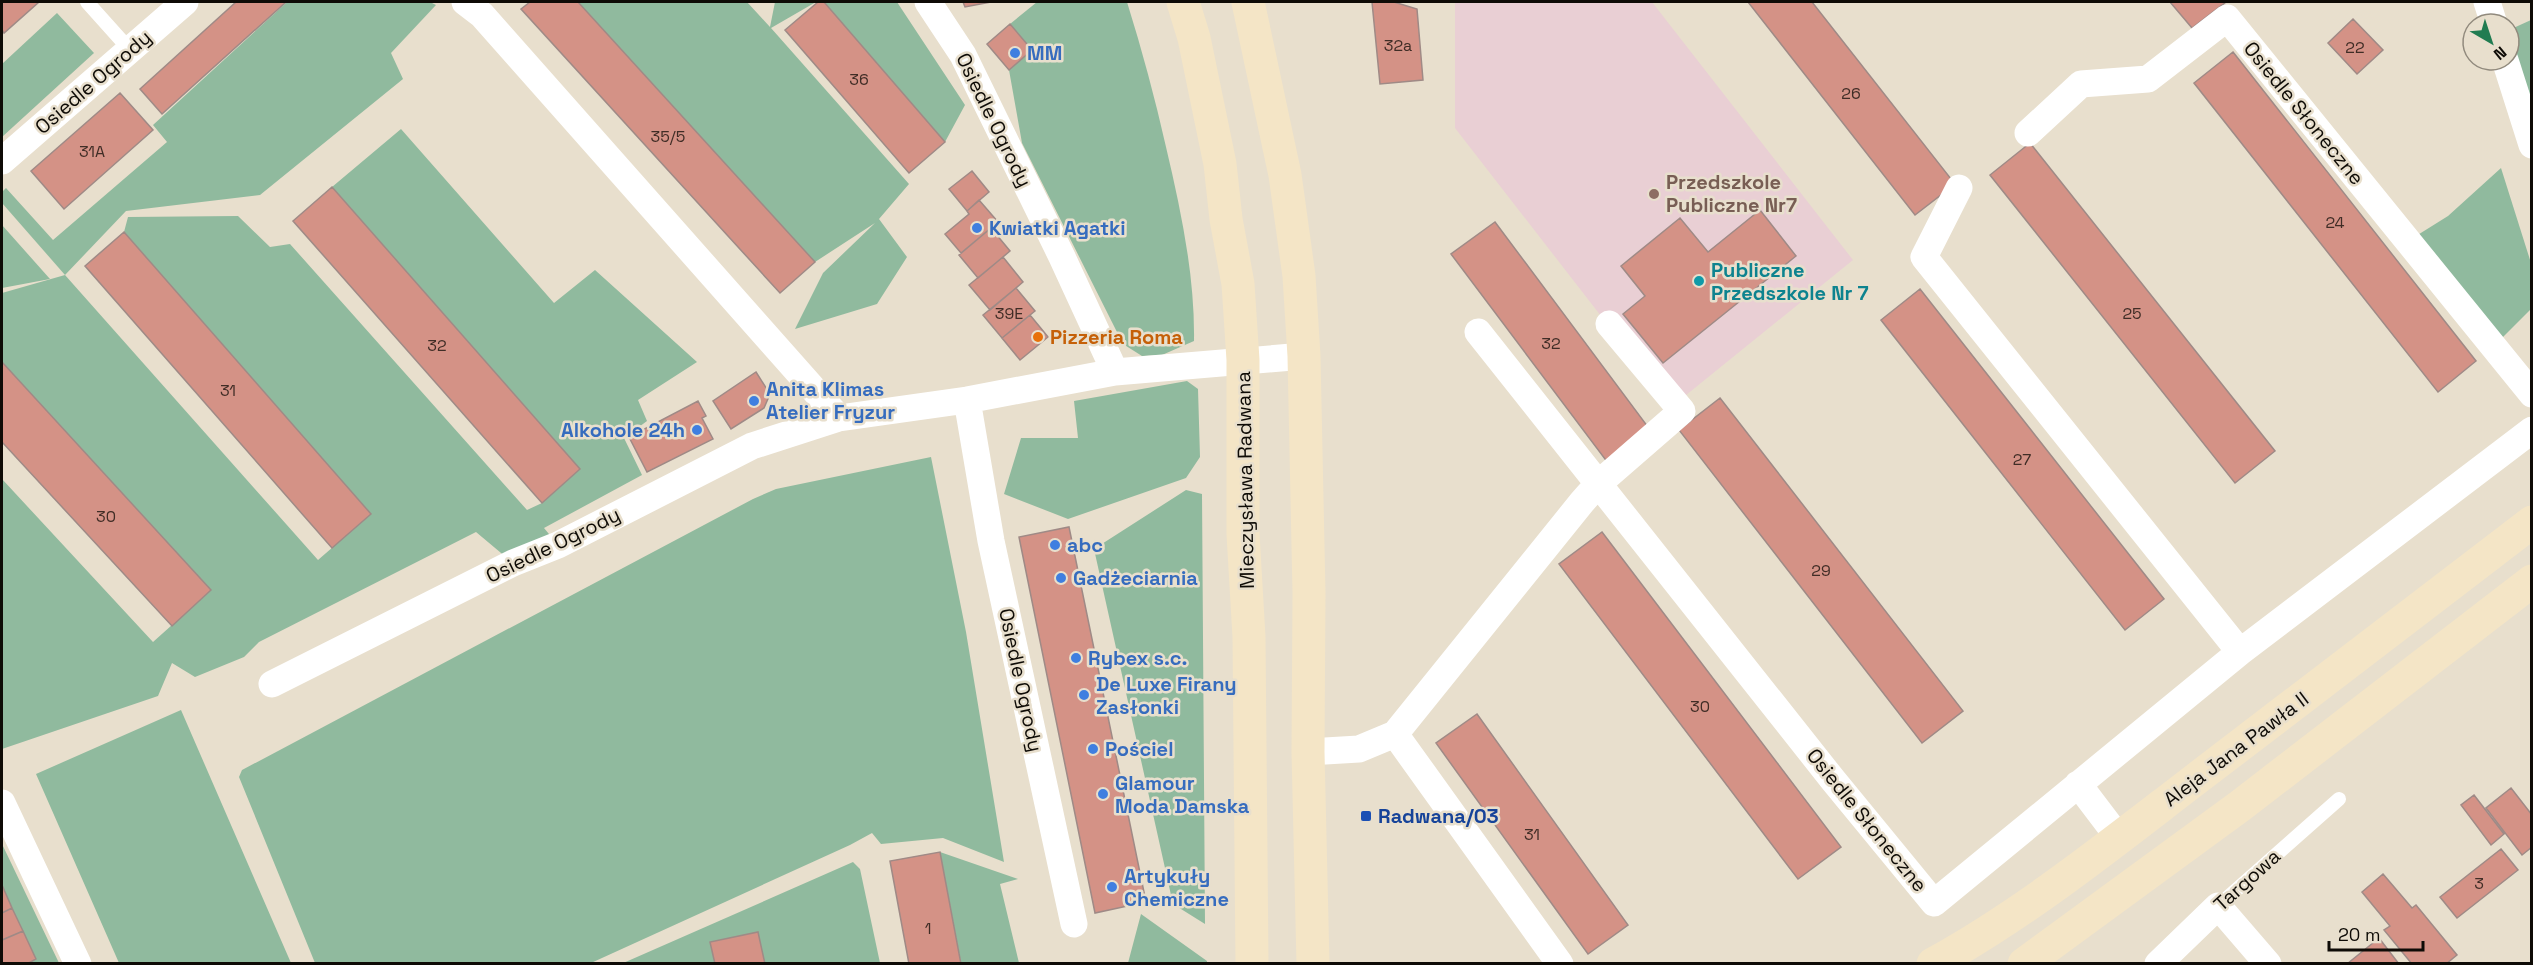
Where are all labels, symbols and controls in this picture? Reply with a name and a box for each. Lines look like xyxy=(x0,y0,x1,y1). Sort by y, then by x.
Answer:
north arrow xyxy=(2461,12,2521,72)
street label: Osiedle Ogrody xyxy=(29,24,157,140)
house number: 32a xyxy=(1384,35,1412,56)
street label: Osiedle Słoneczne xyxy=(2238,36,2370,190)
house number: 22 xyxy=(2345,37,2365,58)
place label: MM xyxy=(1027,40,1062,66)
text: N xyxy=(2489,42,2511,65)
marker: MM xyxy=(1008,46,1022,60)
street label: Osiedle Ogrody xyxy=(950,49,1038,191)
house number: 36 xyxy=(849,69,869,90)
house number: 26 xyxy=(1841,83,1861,104)
house number: 35/5 xyxy=(651,126,685,147)
house number: 31A xyxy=(79,141,105,162)
place label: Przedszkole Publiczne Nr7 xyxy=(1666,169,1797,218)
marker: Przedszkole Publiczne Nr7 xyxy=(1647,187,1661,201)
house number: 24 xyxy=(2325,212,2345,233)
place label: Kwiatki Agatki xyxy=(989,215,1126,241)
marker: Kwiatki Agatki xyxy=(970,221,984,235)
place label: Publiczne Przedszkole Nr 7 xyxy=(1711,257,1869,306)
marker: Publiczne Przedszkole Nr 7 xyxy=(1692,274,1706,288)
house number: 39E xyxy=(995,303,1023,324)
house number: 25 xyxy=(2122,303,2142,324)
place label: Pizzeria Roma xyxy=(1050,324,1183,350)
marker: Pizzeria Roma xyxy=(1031,330,1045,344)
house number: 32 xyxy=(1541,333,1561,354)
house number: 32 xyxy=(427,335,447,356)
street label: Mieczysława Radwana xyxy=(1230,371,1260,589)
place label: Anita Klimas Atelier Fryzur xyxy=(766,376,895,425)
house number: 31 xyxy=(220,380,236,401)
marker: Anita Klimas Atelier Fryzur xyxy=(747,394,761,408)
place label: Alkohole 24h xyxy=(561,417,685,443)
marker: Alkohole 24h xyxy=(690,423,704,437)
house number: 27 xyxy=(2013,449,2031,470)
street label: Osiedle Ogrody xyxy=(482,501,624,589)
house number: 30 xyxy=(96,506,116,527)
place label: abc xyxy=(1067,532,1103,558)
marker: abc xyxy=(1048,538,1062,552)
house number: 29 xyxy=(1811,560,1831,581)
place label: Gadżeciarnia xyxy=(1073,565,1198,591)
marker: Gadżeciarnia xyxy=(1054,571,1068,585)
street label: Osiedle Ogrody xyxy=(993,606,1049,754)
place label: Rybex s.c. xyxy=(1088,645,1187,671)
marker: Rybex s.c. xyxy=(1069,651,1083,665)
place label: De Luxe Firany Zasłonki xyxy=(1096,671,1237,720)
street label: Aleja Jana Pawła II xyxy=(2158,686,2314,812)
marker: De Luxe Firany Zasłonki xyxy=(1077,688,1091,702)
house number: 30 xyxy=(1690,696,1710,717)
place label: Pościel xyxy=(1105,736,1173,762)
marker: Pościel xyxy=(1086,742,1100,756)
street label: Osiedle Słoneczne xyxy=(1801,743,1933,897)
place label: Glamour Moda Damska xyxy=(1115,770,1250,819)
marker: Glamour Moda Damska xyxy=(1096,787,1110,801)
place label: Radwana/03 xyxy=(1378,803,1499,829)
marker: Radwana/03 xyxy=(1359,809,1373,823)
house number: 31 xyxy=(1524,824,1540,845)
street label: Targowa xyxy=(2208,843,2286,917)
place label: Artykuły Chemiczne xyxy=(1124,863,1229,912)
house number: 3 xyxy=(2474,873,2484,894)
marker: Artykuły Chemiczne xyxy=(1105,880,1119,894)
scale bar xyxy=(2329,914,2424,952)
house number: 1 xyxy=(925,918,931,939)
text: 20 m xyxy=(2338,923,2381,946)

